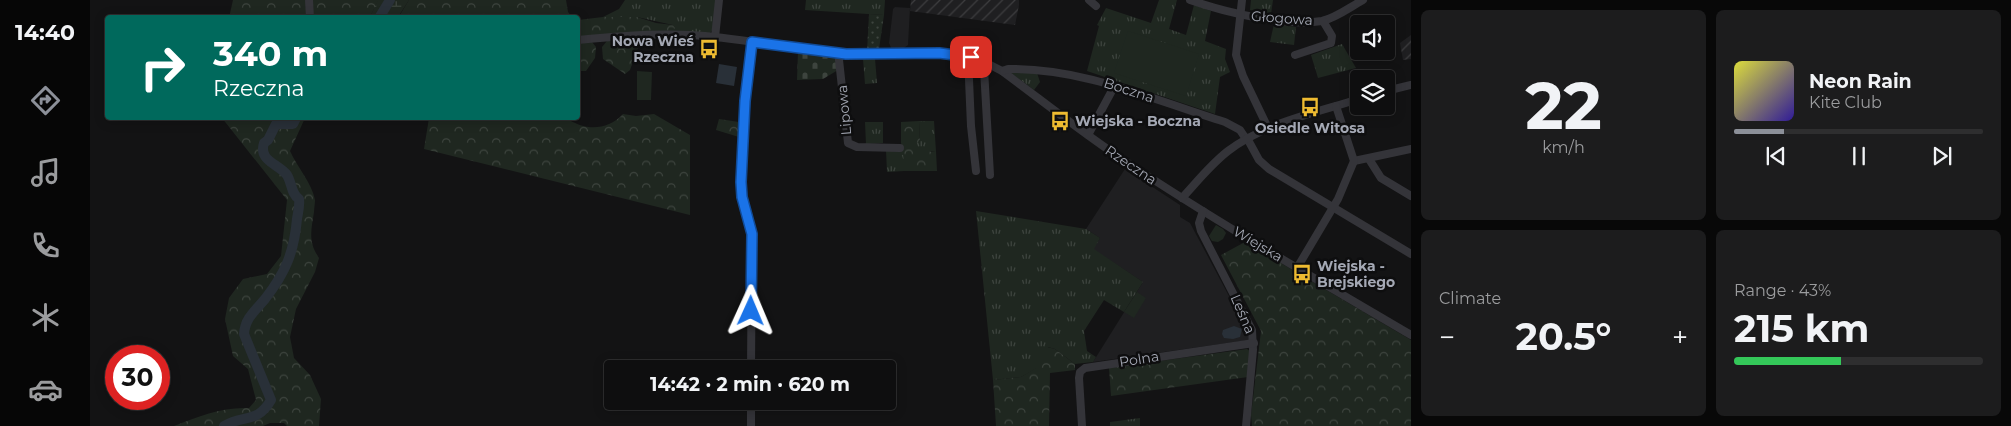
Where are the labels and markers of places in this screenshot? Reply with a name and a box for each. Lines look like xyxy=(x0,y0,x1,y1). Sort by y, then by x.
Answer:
place label: Nowa Wieś Rzeczna xyxy=(612,32,695,66)
pin xyxy=(950,36,992,78)
bus stop icon: Nowa Wieś Rzeczna xyxy=(698,38,720,60)
bus stop icon: Osiedle Witosa xyxy=(1299,96,1321,118)
bus stop icon: Wiejska - Boczna xyxy=(1049,110,1071,132)
place label: Wiejska - Boczna xyxy=(1075,112,1201,130)
place label: Osiedle Witosa xyxy=(1255,119,1365,137)
place label: Wiejska - Brejskiego xyxy=(1317,257,1395,291)
bus stop icon: Wiejska - Brejskiego xyxy=(1291,263,1313,285)

